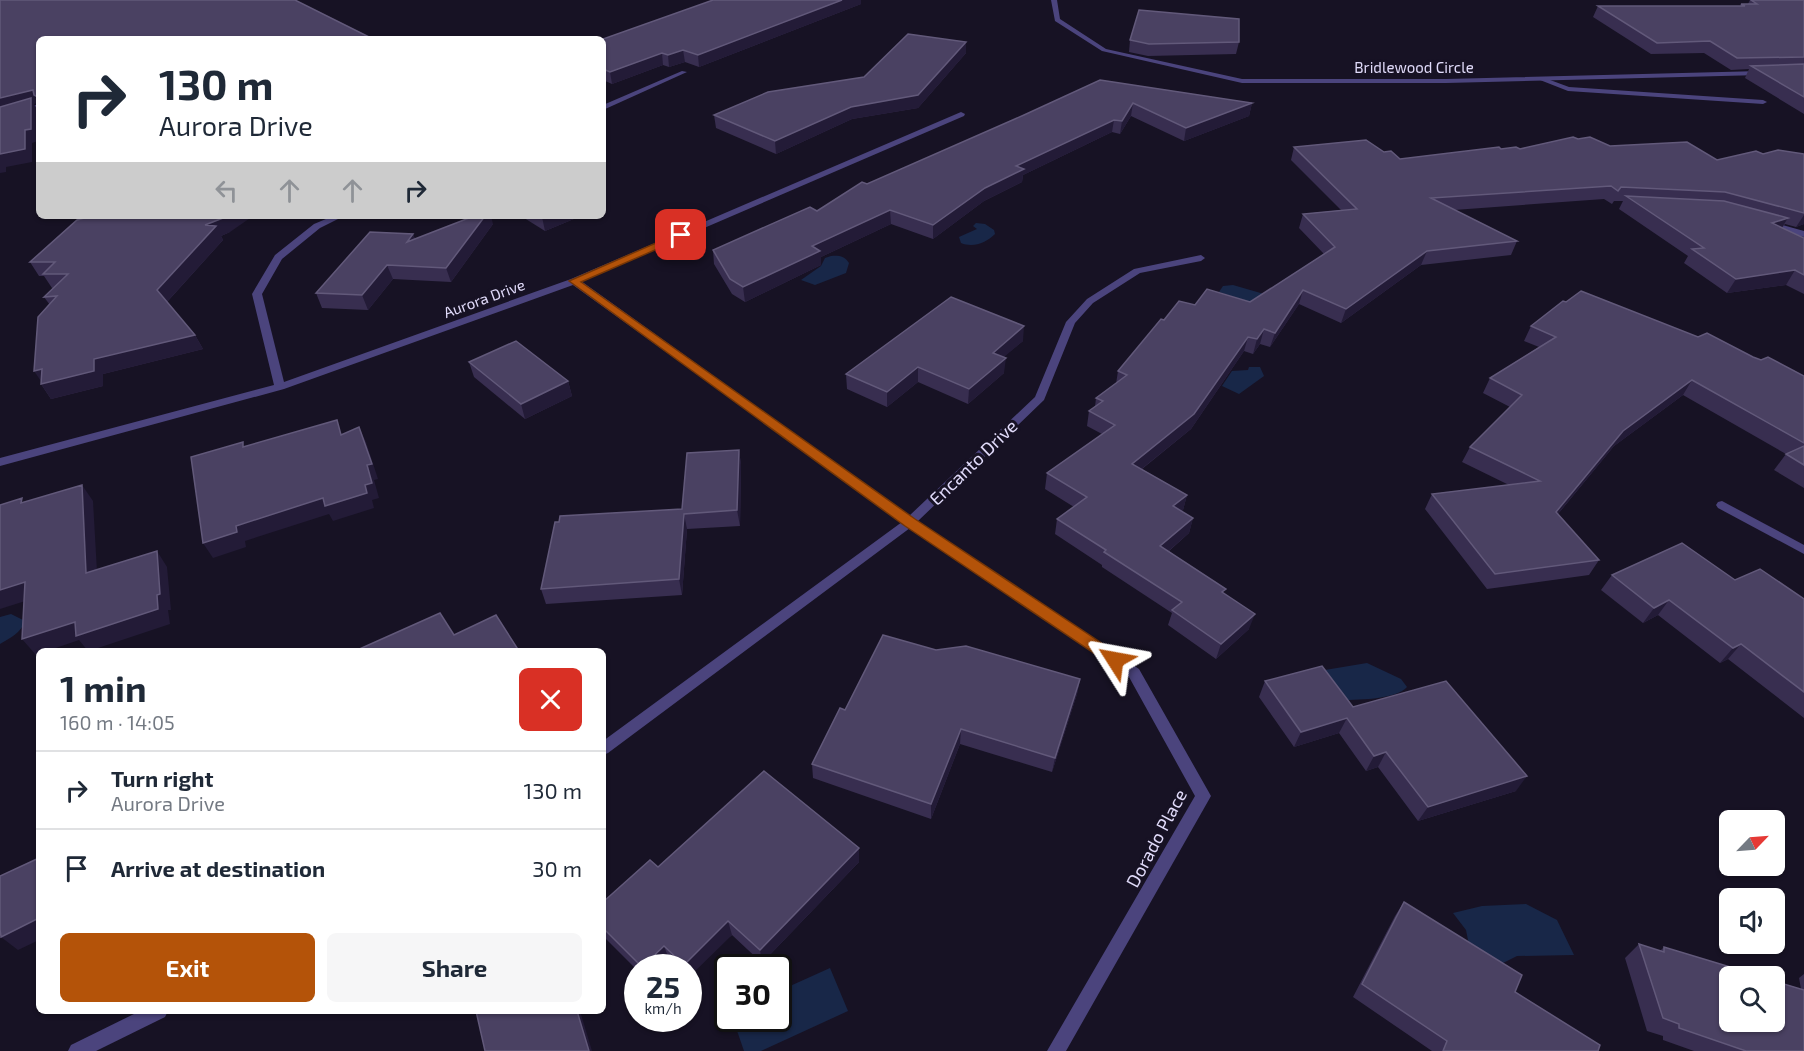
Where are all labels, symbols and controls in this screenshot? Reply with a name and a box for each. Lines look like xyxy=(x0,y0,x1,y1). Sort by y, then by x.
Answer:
text: 130 m xyxy=(159,58,274,108)
street label: Bridlewood Circle xyxy=(1354,58,1474,76)
icon: right xyxy=(60,60,138,138)
text: Aurora Drive xyxy=(159,109,313,141)
icon: left xyxy=(210,174,243,207)
icon: ahead xyxy=(273,174,306,207)
icon: ahead xyxy=(336,174,369,207)
icon: right xyxy=(399,174,432,207)
pin xyxy=(655,209,706,260)
icon: arrive xyxy=(664,218,697,251)
street label: Aurora Drive xyxy=(441,275,527,321)
street label: Encanto Drive xyxy=(925,415,1021,509)
position arrow xyxy=(1083,628,1147,692)
text: 1 min xyxy=(60,666,147,709)
button: close xyxy=(519,668,582,731)
text: 160 m · 14:05 xyxy=(60,710,175,734)
text: Turn right xyxy=(111,765,213,791)
icon: right xyxy=(60,774,93,807)
text: 130 m xyxy=(524,777,582,803)
street label: Dorado Place xyxy=(1121,785,1191,891)
text: Aurora Drive xyxy=(111,791,225,815)
north arrow xyxy=(1719,810,1785,876)
map controls xyxy=(1719,810,1785,1032)
icon: arrive xyxy=(60,852,93,885)
text: Arrive at destination xyxy=(111,855,325,881)
text: 30 m xyxy=(532,855,582,881)
button: sound xyxy=(1719,888,1785,954)
button: Exit xyxy=(60,933,315,1002)
button: Share xyxy=(327,933,582,1002)
speed limit sign: 30 xyxy=(714,954,792,1032)
button: search xyxy=(1719,966,1785,1032)
text: 25 xyxy=(646,968,680,1004)
text: km/h xyxy=(644,999,682,1017)

